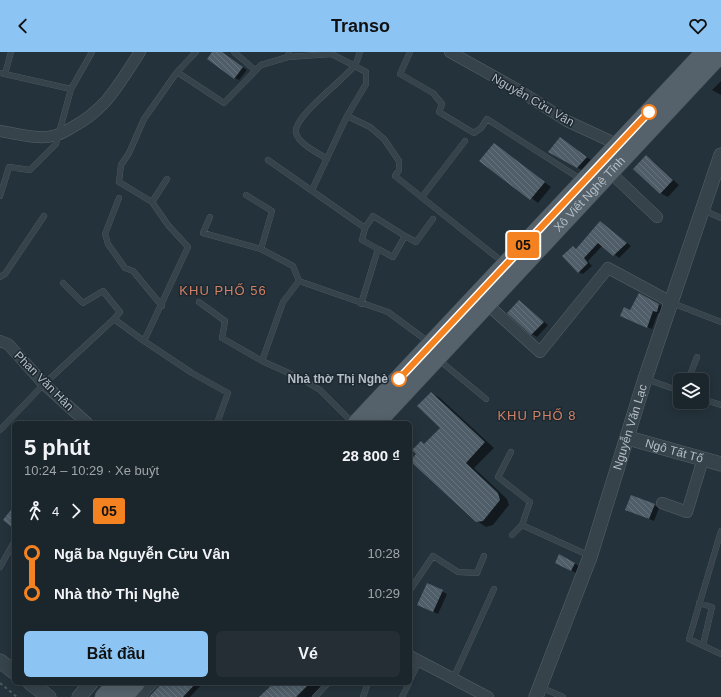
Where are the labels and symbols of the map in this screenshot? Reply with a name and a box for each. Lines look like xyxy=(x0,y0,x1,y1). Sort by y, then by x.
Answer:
street label: Nguyễn Cửu Vân xyxy=(489,70,577,129)
unlabelled marker xyxy=(641,104,657,120)
street label: Xô Viết Nghệ Tĩnh xyxy=(551,154,628,235)
line badge: 05 xyxy=(505,232,541,258)
district label: KHU PHỐ 56 xyxy=(179,283,267,298)
street label: Phan Văn Hân xyxy=(11,348,77,414)
marker: Nhà thờ Thị Nghè xyxy=(391,371,407,387)
place label: Nhà thờ Thị Nghè xyxy=(287,372,388,386)
street label: Nguyễn Văn Lạc xyxy=(610,383,650,472)
district label: KHU PHỐ 8 xyxy=(497,408,577,423)
street label: Ngô Tất Tố xyxy=(644,436,705,466)

